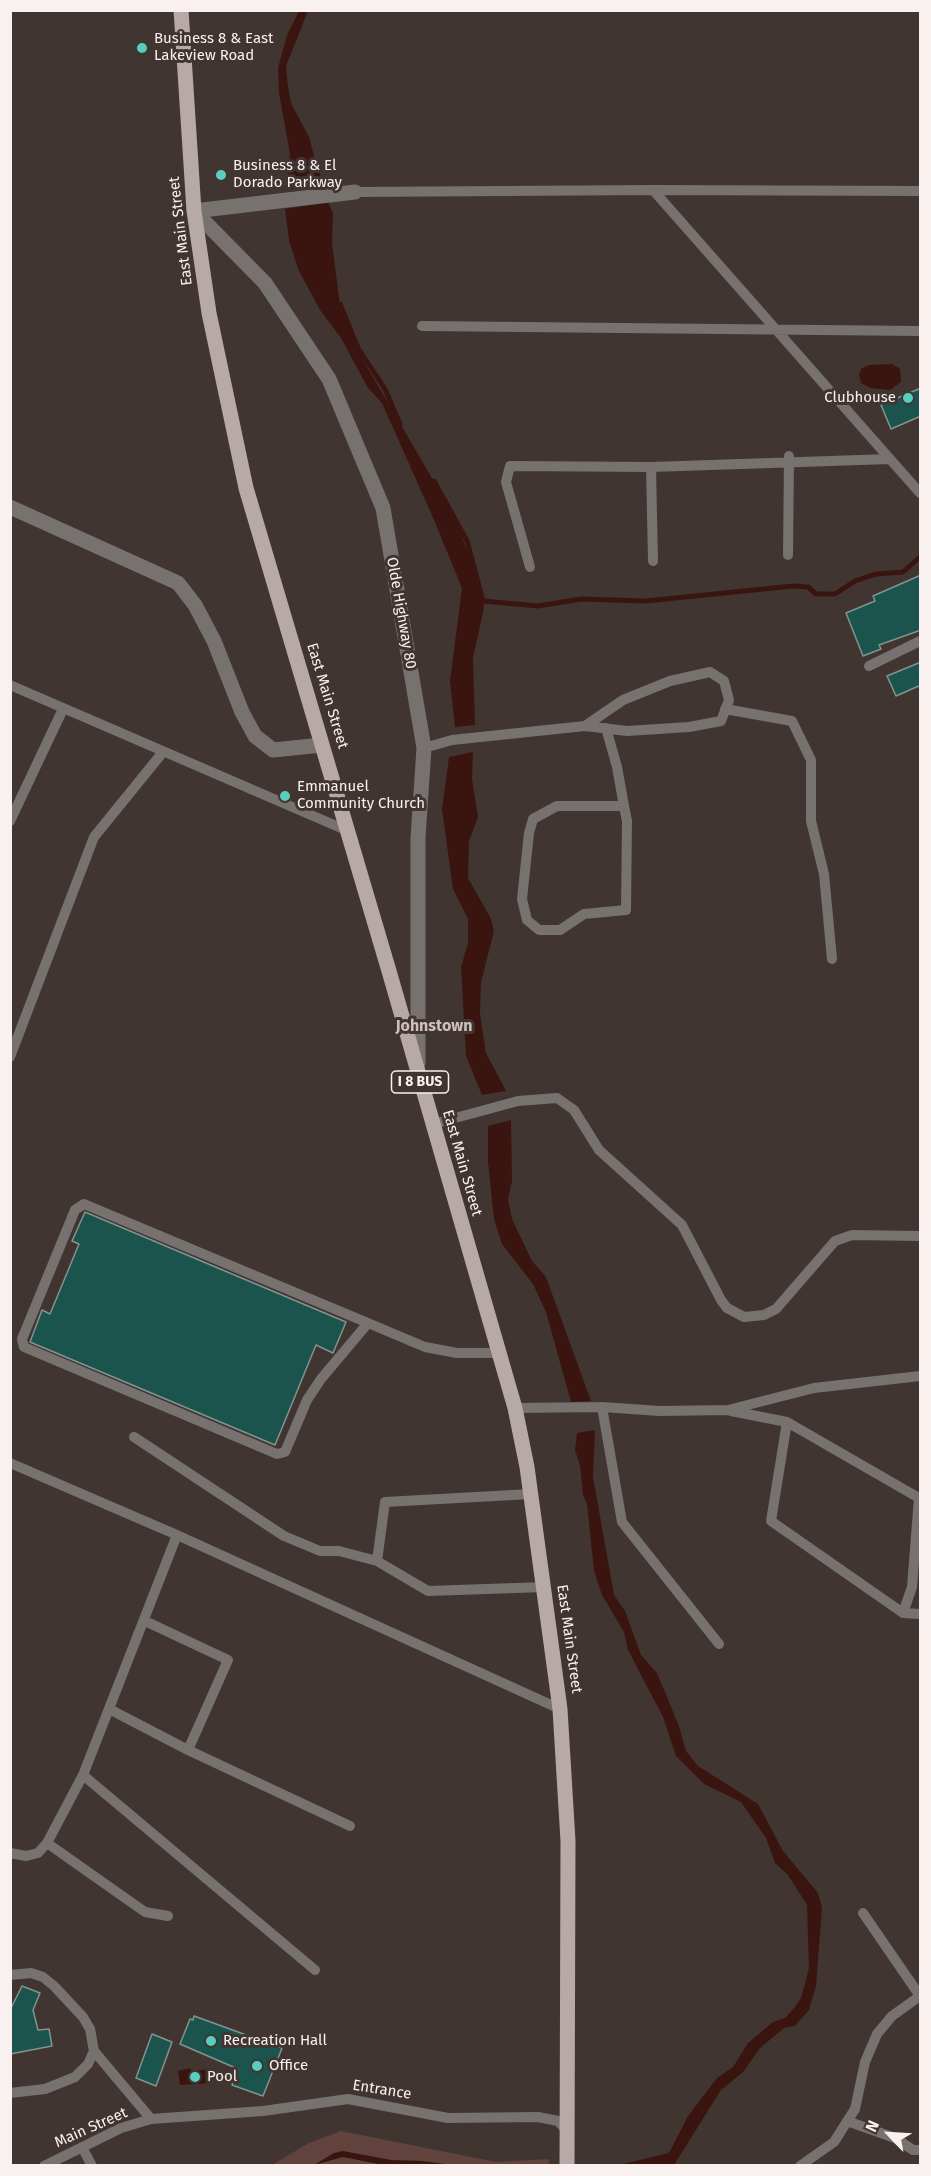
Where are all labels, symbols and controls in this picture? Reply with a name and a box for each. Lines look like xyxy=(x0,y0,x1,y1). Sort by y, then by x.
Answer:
place label: Business 8 & East Lakeview Road xyxy=(154,30,273,65)
marker: Business 8 & East Lakeview Road xyxy=(135,41,149,55)
place label: Business 8 & El Dorado Parkway xyxy=(233,157,342,192)
marker: Business 8 & El Dorado Parkway xyxy=(214,168,228,182)
street label: East Main Street xyxy=(165,175,197,287)
place label: Clubhouse xyxy=(824,389,896,407)
marker: Clubhouse xyxy=(901,391,915,405)
street label: Olde Highway 80 xyxy=(382,556,420,670)
street label: East Main Street xyxy=(302,641,352,751)
place label: Emmanuel Community Church xyxy=(297,778,425,813)
marker: Emmanuel Community Church xyxy=(278,789,292,803)
district label: Johnstown xyxy=(395,1017,473,1037)
road number: I 8 BUS xyxy=(392,1071,448,1093)
street label: East Main Street xyxy=(438,1108,486,1218)
street label: East Main Street xyxy=(552,1583,586,1695)
place label: Recreation Hall xyxy=(223,2032,327,2050)
marker: Recreation Hall xyxy=(204,2034,218,2048)
place label: Office xyxy=(269,2057,308,2075)
marker: Office xyxy=(250,2059,264,2073)
place label: Pool xyxy=(207,2068,237,2086)
marker: Pool xyxy=(188,2070,202,2084)
street label: Entrance xyxy=(351,2076,413,2104)
street label: Main Street xyxy=(52,2104,130,2152)
north arrow xyxy=(859,2104,919,2164)
text: N xyxy=(861,2117,883,2135)

